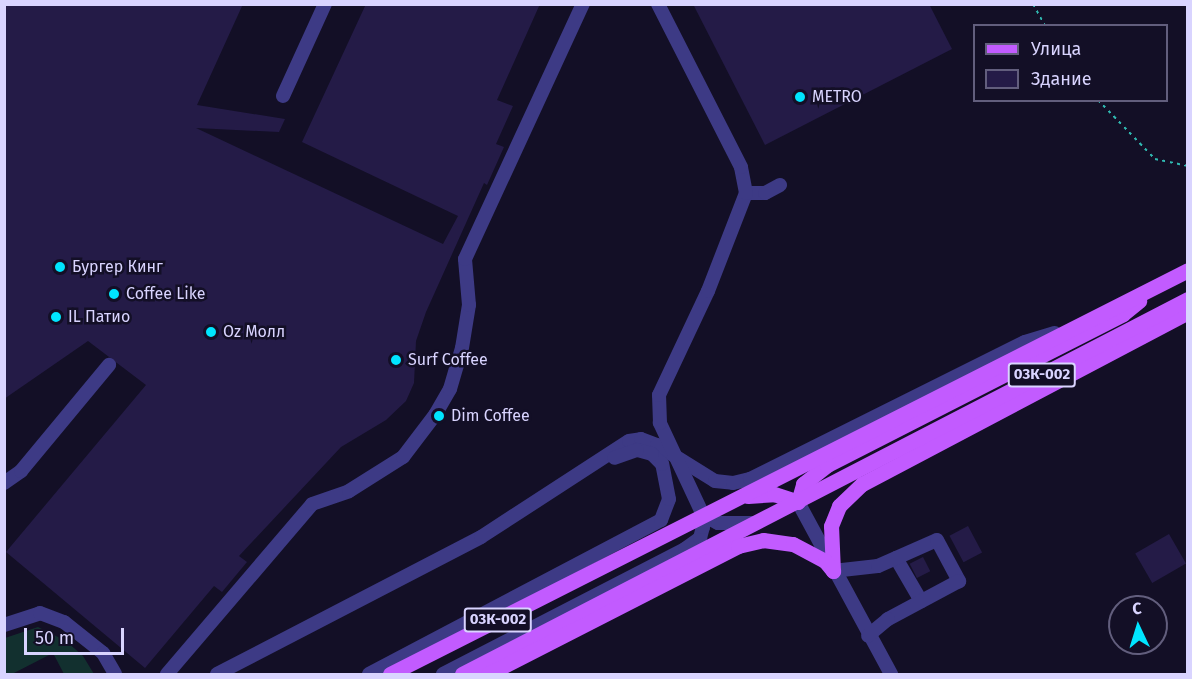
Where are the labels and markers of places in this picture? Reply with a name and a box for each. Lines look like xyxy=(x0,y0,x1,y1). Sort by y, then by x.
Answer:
place label: METRO xyxy=(812,87,862,107)
marker: METRO xyxy=(793,90,807,104)
place label: Бургер Кинг xyxy=(72,257,163,277)
marker: Бургер Кинг xyxy=(53,260,67,274)
place label: Coffee Like xyxy=(126,284,205,304)
marker: Coffee Like xyxy=(107,287,121,301)
place label: IL Патио xyxy=(68,307,130,327)
marker: IL Патио xyxy=(49,310,63,324)
place label: Oz Молл xyxy=(223,322,285,342)
marker: Oz Молл xyxy=(204,325,218,339)
place label: Surf Coffee xyxy=(408,350,488,370)
marker: Surf Coffee xyxy=(389,353,403,367)
place label: Dim Coffee xyxy=(451,406,530,426)
marker: Dim Coffee xyxy=(432,409,446,423)

